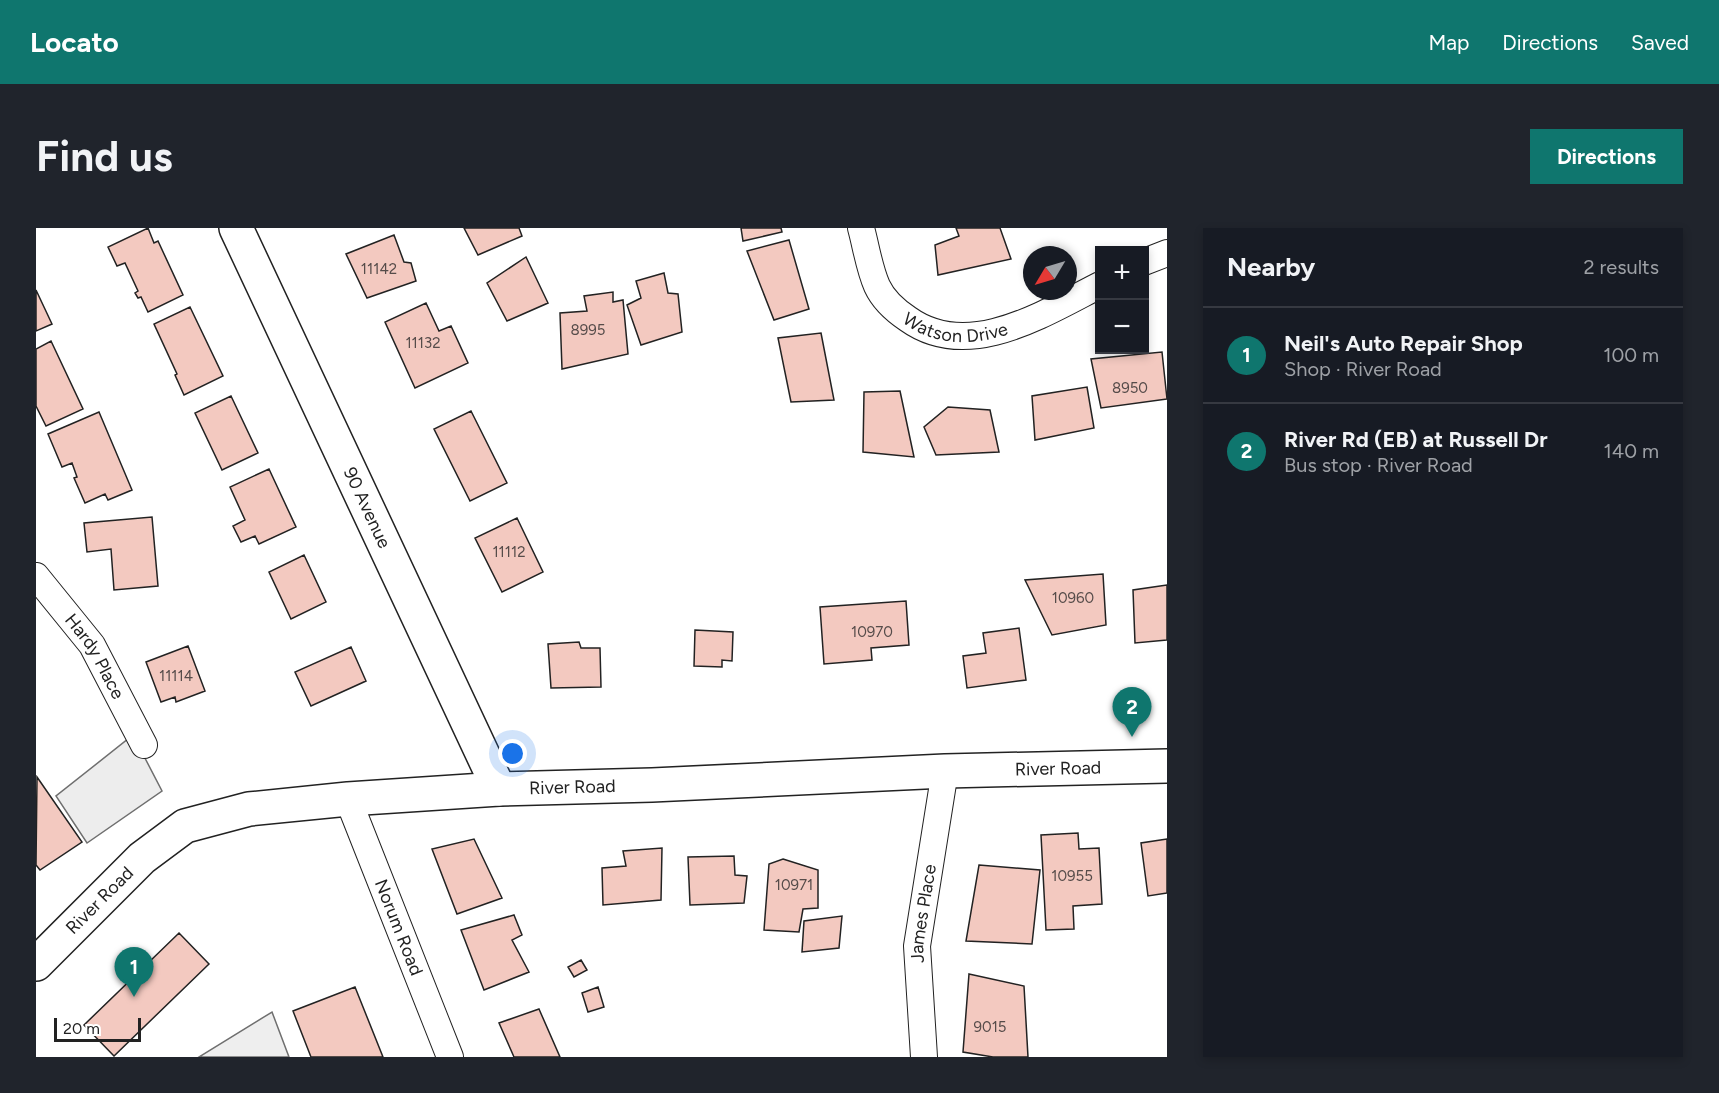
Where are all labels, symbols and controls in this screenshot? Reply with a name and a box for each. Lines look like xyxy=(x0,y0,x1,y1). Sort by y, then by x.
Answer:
text: Locato xyxy=(30,25,119,59)
text: Map xyxy=(1428,30,1469,55)
text: Directions xyxy=(1502,30,1598,55)
text: Saved xyxy=(1631,30,1689,55)
button: Directions xyxy=(1530,129,1683,184)
text: Find us xyxy=(36,131,173,182)
north arrow xyxy=(1023,246,1077,300)
map controls xyxy=(1095,246,1149,354)
button: + xyxy=(1095,246,1149,300)
text: Nearby xyxy=(1227,251,1315,283)
text: 2 results xyxy=(1583,255,1659,279)
house number: 11142 xyxy=(361,260,397,278)
button: − xyxy=(1095,300,1149,354)
street label: Watson Drive xyxy=(899,308,1011,347)
house number: 8995 xyxy=(571,321,605,339)
text: Neil's Auto Repair Shop xyxy=(1284,330,1523,357)
house number: 11132 xyxy=(405,334,441,352)
text: 1 xyxy=(1242,343,1251,367)
text: 100 m xyxy=(1603,343,1659,367)
text: Shop · River Road xyxy=(1284,357,1442,381)
house number: 8950 xyxy=(1112,379,1148,397)
text: River Rd (EB) at Russell Dr xyxy=(1284,426,1548,453)
text: 2 xyxy=(1241,439,1252,463)
text: 140 m xyxy=(1604,439,1659,463)
text: Bus stop · River Road xyxy=(1284,453,1473,477)
street label: 90 Avenue xyxy=(339,464,396,552)
house number: 11112 xyxy=(492,543,526,561)
house number: 10960 xyxy=(1052,589,1094,607)
street label: Hardy Place xyxy=(60,609,129,703)
house number: 10970 xyxy=(851,623,893,641)
house number: 11114 xyxy=(159,667,193,685)
pin: 2 xyxy=(1112,688,1152,737)
your location xyxy=(498,739,527,768)
street label: River Road xyxy=(1015,756,1102,780)
street label: River Road xyxy=(529,775,616,799)
street label: River Road xyxy=(61,862,138,939)
street label: James Place xyxy=(906,863,941,964)
house number: 10955 xyxy=(1051,867,1093,885)
street label: Norum Road xyxy=(370,876,428,979)
house number: 10971 xyxy=(775,876,813,894)
pin: 1 xyxy=(114,948,154,997)
scale bar xyxy=(54,1015,141,1042)
house number: 9015 xyxy=(974,1018,1006,1036)
text: 20 m xyxy=(63,1019,100,1038)

